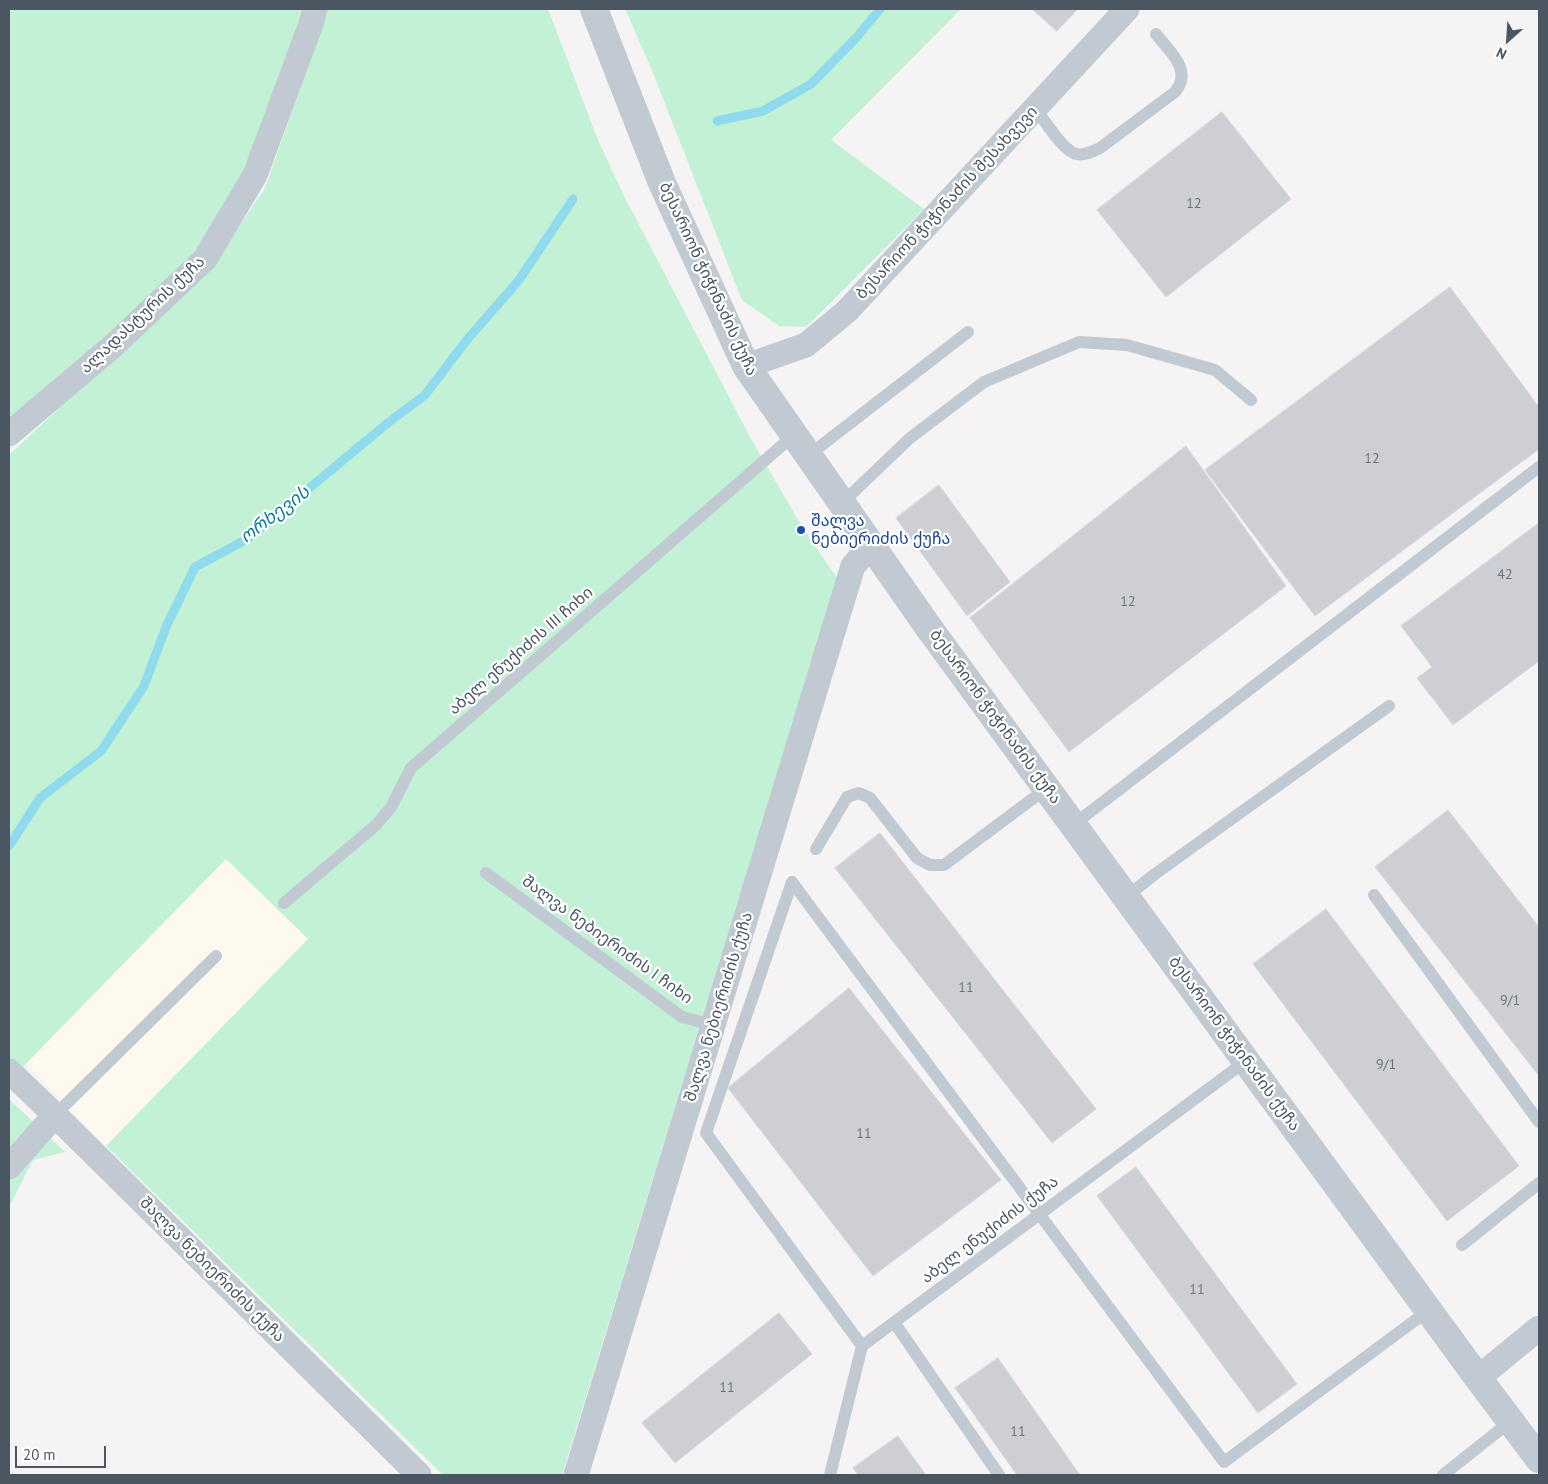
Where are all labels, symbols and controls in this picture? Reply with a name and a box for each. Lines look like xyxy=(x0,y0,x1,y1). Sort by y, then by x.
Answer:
north arrow xyxy=(1483,15,1533,65)
text: N xyxy=(1493,43,1510,64)
street label: ბესარიონ ჭიჭინაძის შესახვევი xyxy=(852,102,1042,304)
street label: ბესარიონ ჭიჭინაძის ქუჩა xyxy=(655,179,761,379)
house number: 12 xyxy=(1186,196,1202,212)
street label: ალადასტურის ქუჩა xyxy=(77,252,209,378)
house number: 12 xyxy=(1364,451,1380,467)
water label: ორხევის xyxy=(236,482,314,548)
place label: შალვა ნებიერიძის ქუჩა xyxy=(811,511,950,549)
marker: შალვა ნებიერიძის ქუჩა xyxy=(795,524,807,536)
house number: 42 xyxy=(1497,567,1513,583)
street label: აბელ ენუქიძის III ჩიხი xyxy=(445,583,597,719)
house number: 12 xyxy=(1120,594,1136,610)
street label: ბესარიონ ჭიჭინაძის ქუჩა xyxy=(925,626,1065,808)
street label: შალვა ნებიერიძის I ჩიხი xyxy=(518,872,696,1008)
street label: შალვა ნებიერიძის ქუჩა xyxy=(681,910,757,1104)
street label: ბესარიონ ჭიჭინაძის ქუჩა xyxy=(1164,953,1304,1135)
house number: 11 xyxy=(958,980,974,996)
house number: 9/1 xyxy=(1500,993,1520,1009)
house number: 9/1 xyxy=(1376,1057,1396,1073)
house number: 11 xyxy=(856,1126,872,1142)
street label: აბელ ენუქიძის ქუჩა xyxy=(918,1172,1062,1288)
street label: შალვა ნებიერიძის ქუჩა xyxy=(136,1194,288,1346)
house number: 11 xyxy=(1189,1282,1205,1298)
house number: 11 xyxy=(719,1380,735,1396)
house number: 11 xyxy=(1010,1424,1026,1440)
scale bar xyxy=(18,1436,109,1468)
text: 20 m xyxy=(23,1445,56,1464)

